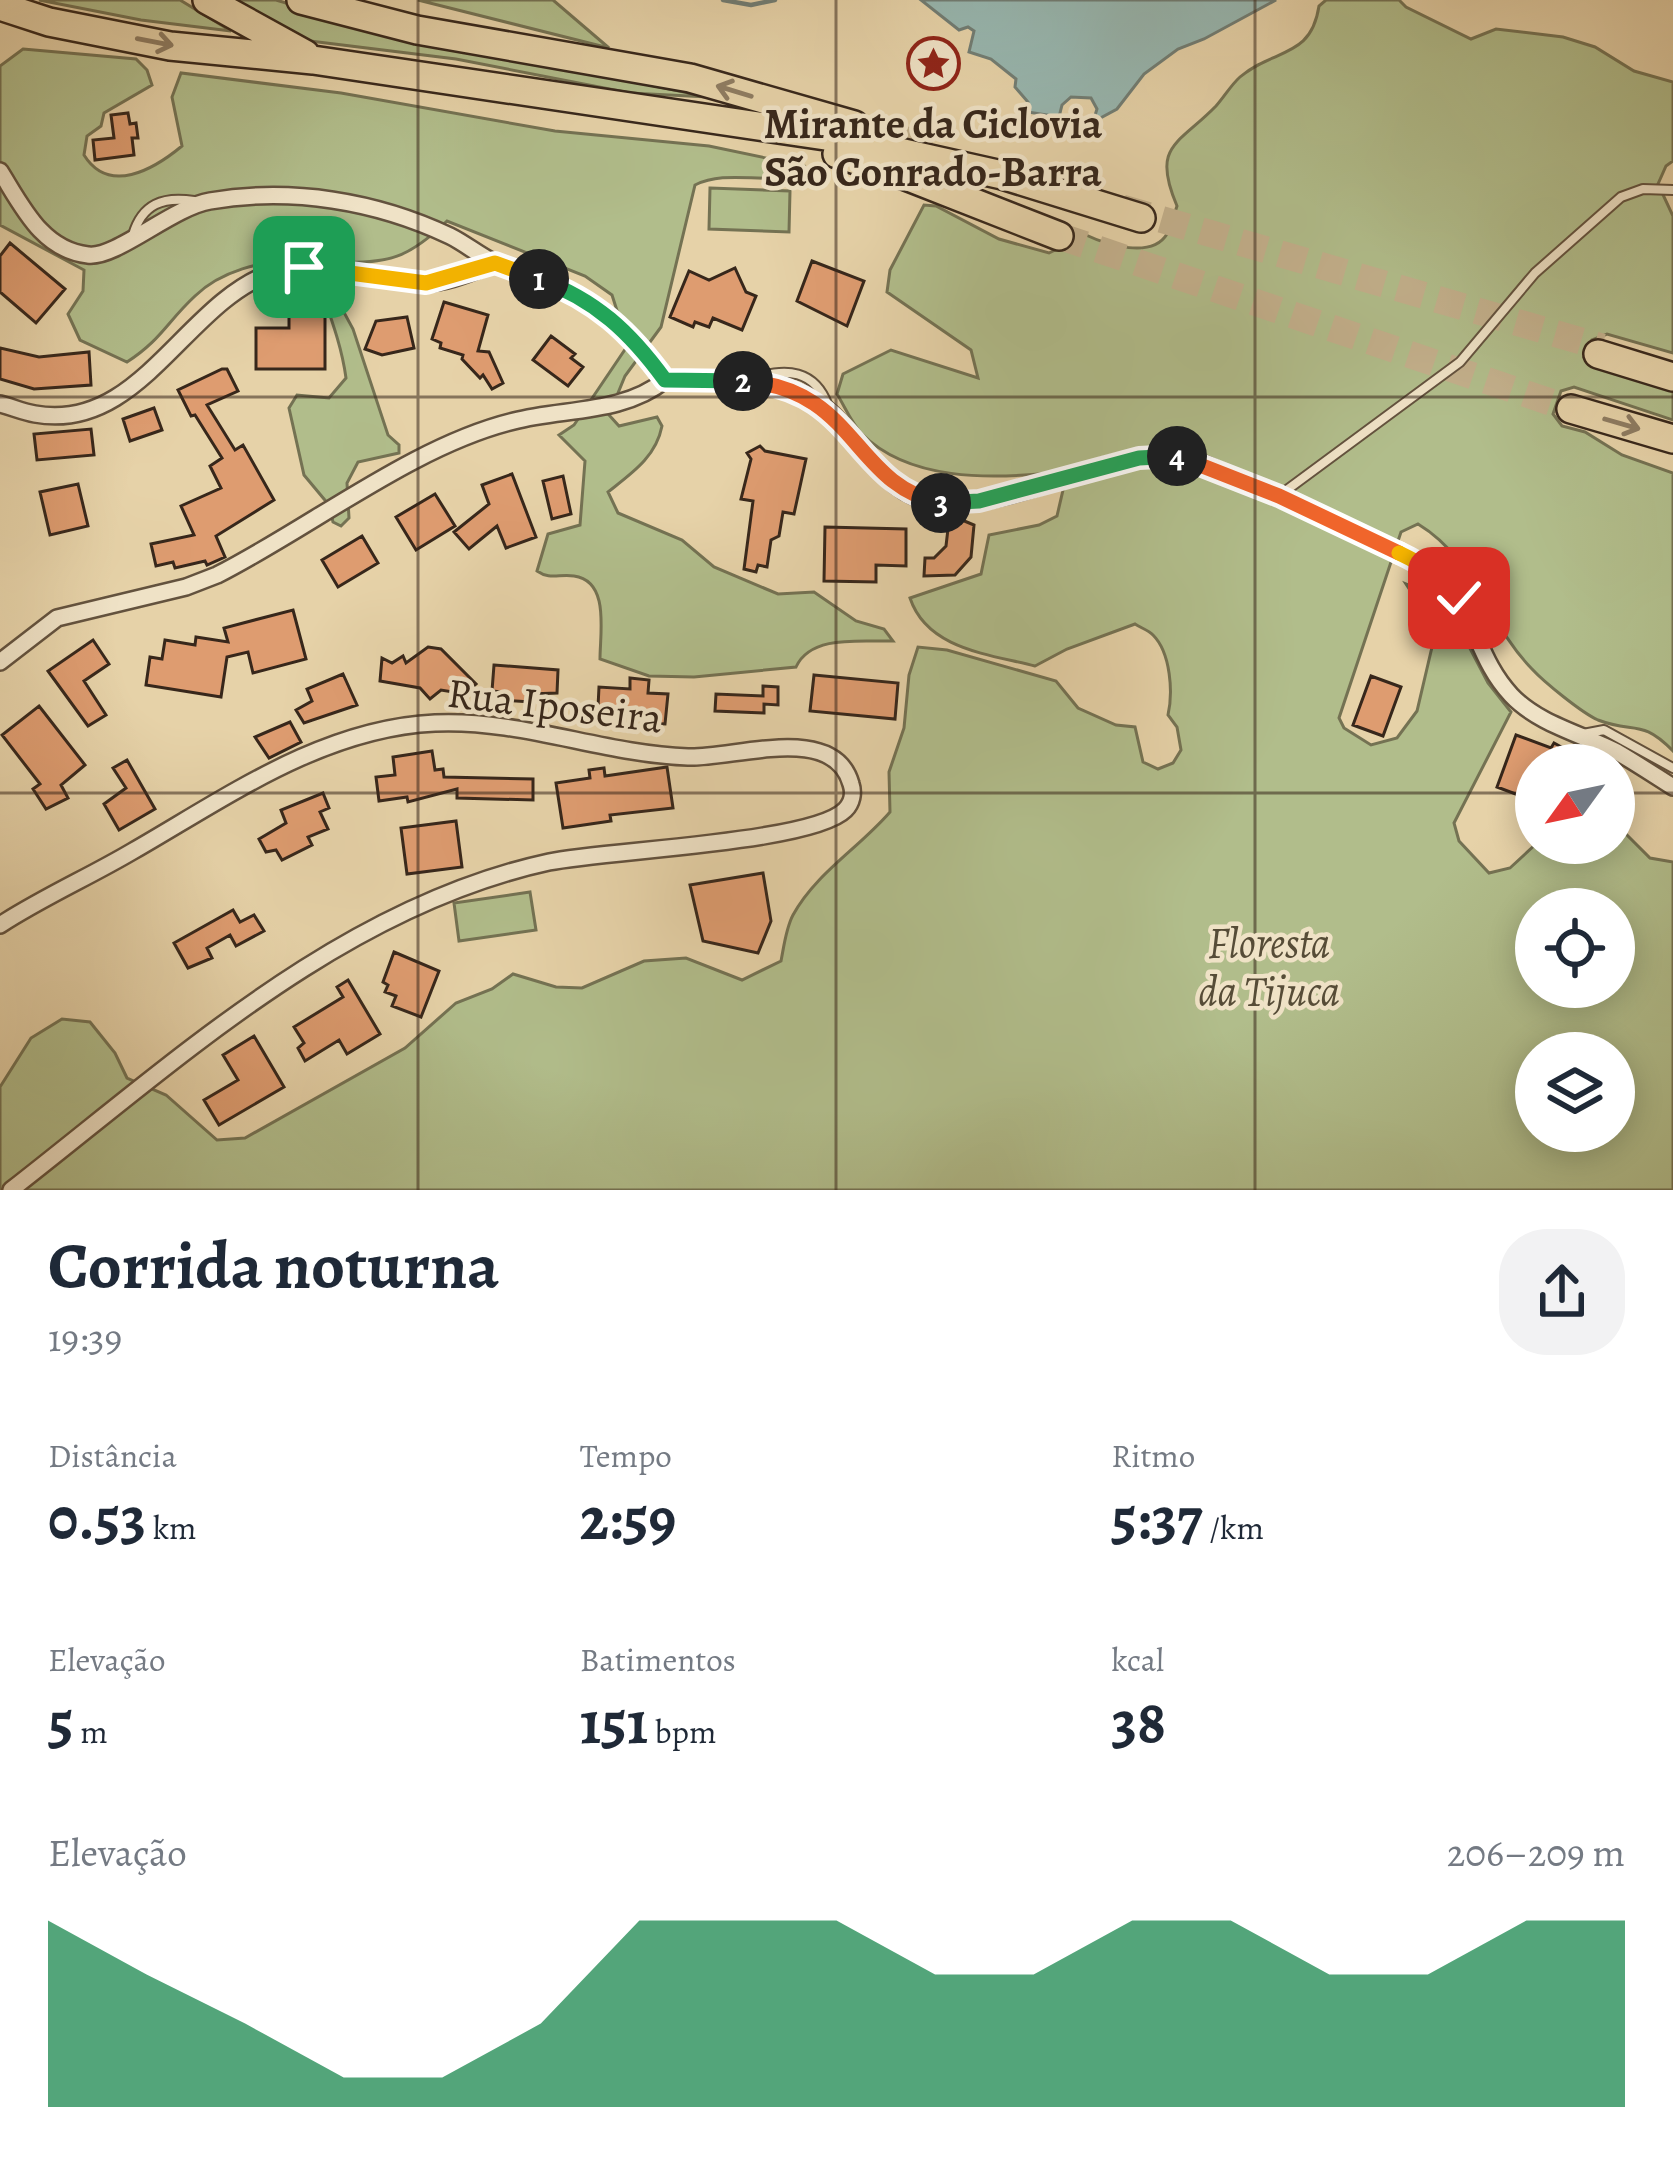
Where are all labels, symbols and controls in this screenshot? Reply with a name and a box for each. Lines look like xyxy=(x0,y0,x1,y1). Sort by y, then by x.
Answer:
one-way arrow xyxy=(134,32,173,55)
place icon: Mirante da Ciclovia São Conrado-Barra xyxy=(905,36,961,92)
one-way arrow xyxy=(716,79,754,101)
place label: Mirante da Ciclovia São Conrado-Barra xyxy=(764,95,1103,200)
pin xyxy=(253,216,355,318)
icon: arrive xyxy=(271,234,337,300)
pin: 1 xyxy=(509,249,569,309)
text: 1 xyxy=(533,256,545,301)
pin: 2 xyxy=(713,351,773,411)
text: 2 xyxy=(735,358,751,403)
one-way arrow xyxy=(1602,414,1640,436)
pin: 4 xyxy=(1147,426,1207,486)
text: 4 xyxy=(1169,433,1185,478)
pin: 3 xyxy=(911,473,971,533)
text: 3 xyxy=(934,480,948,525)
pin xyxy=(1408,547,1510,649)
icon: check xyxy=(1426,565,1492,631)
street label: Rua Iposeira xyxy=(444,664,666,747)
north arrow xyxy=(1515,744,1635,864)
map controls xyxy=(1515,744,1635,1152)
button: locate xyxy=(1515,888,1635,1008)
park label: Floresta da Tijuca xyxy=(1198,914,1340,1019)
button: layers xyxy=(1515,1032,1635,1152)
text: Corrida noturna xyxy=(48,1221,499,1311)
button: share xyxy=(1499,1229,1625,1355)
text: 19:39 xyxy=(48,1311,122,1364)
text: Distância xyxy=(48,1433,177,1478)
text: Tempo xyxy=(580,1433,672,1478)
text: Ritmo xyxy=(1111,1433,1195,1478)
text: 0.53 xyxy=(48,1478,146,1560)
text: 2:59 xyxy=(580,1478,676,1560)
text: 5:37 xyxy=(1111,1478,1203,1560)
text: km xyxy=(146,1505,197,1550)
text: /km xyxy=(1203,1505,1264,1550)
text: Elevação xyxy=(48,1637,165,1682)
text: Batimentos xyxy=(580,1637,736,1682)
text: kcal xyxy=(1111,1637,1164,1682)
text: 5 xyxy=(48,1682,74,1764)
text: 151 xyxy=(580,1682,648,1764)
text: 38 xyxy=(1111,1682,1166,1764)
text: m xyxy=(74,1709,108,1754)
text: bpm xyxy=(648,1709,716,1754)
text: Elevação xyxy=(48,1826,187,1879)
text: 206–209 m xyxy=(1447,1826,1625,1879)

